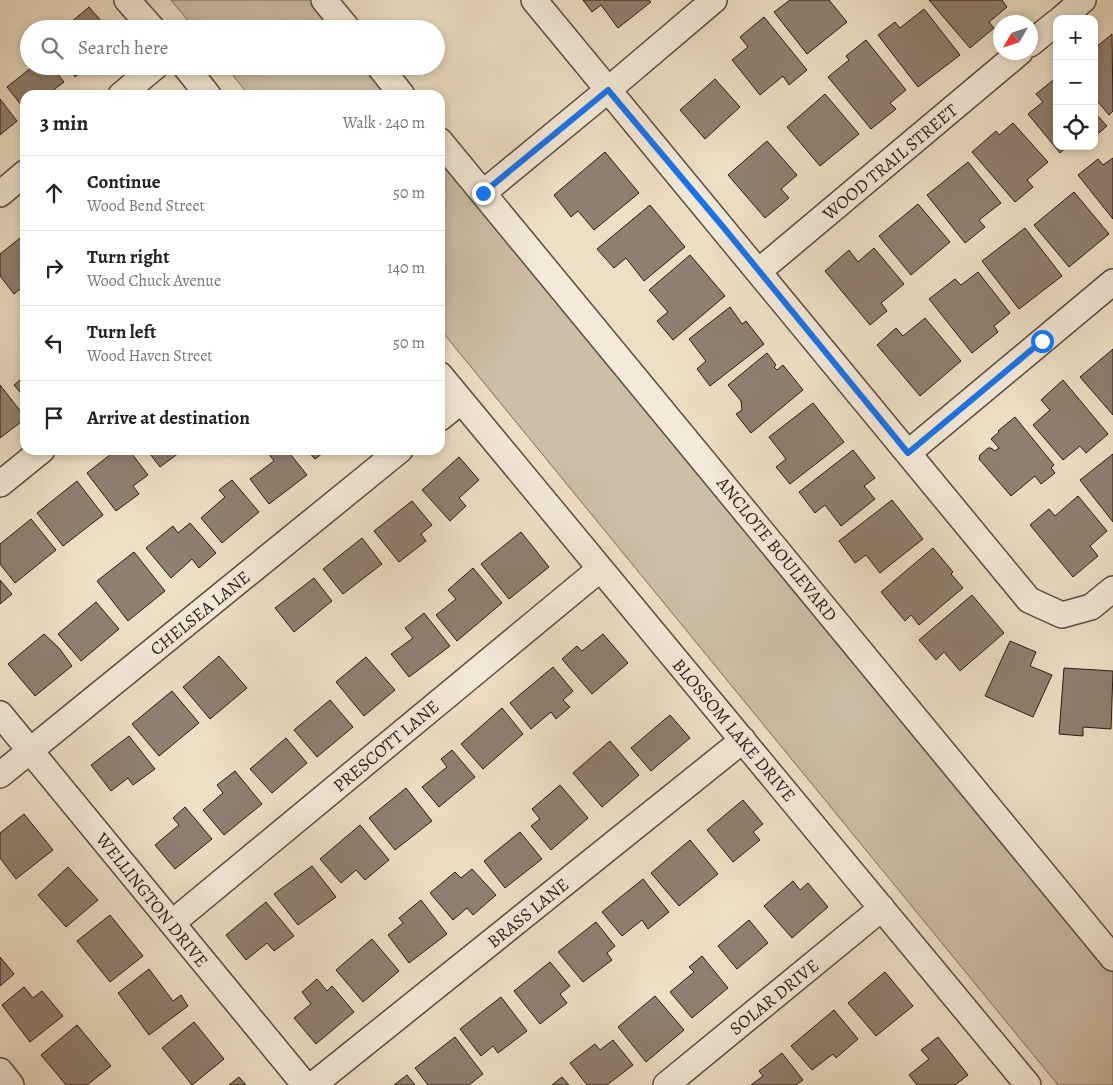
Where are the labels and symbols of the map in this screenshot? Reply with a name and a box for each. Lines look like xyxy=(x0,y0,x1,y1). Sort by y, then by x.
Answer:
north arrow xyxy=(993,15,1038,60)
street label: WOOD TRAIL STREET xyxy=(817,98,963,226)
route end xyxy=(472,182,495,205)
route start xyxy=(1031,330,1054,353)
street label: ANCLOTE BOULEVARD xyxy=(711,471,843,626)
street label: CHELSEA LANE xyxy=(145,565,255,661)
street label: BLOSSOM LAKE DRIVE xyxy=(667,653,801,807)
street label: PRESCOTT LANE xyxy=(328,695,444,797)
street label: WELLINGTON DRIVE xyxy=(90,827,214,972)
street label: BRASS LANE xyxy=(482,873,574,953)
street label: SOLAR DRIVE xyxy=(724,954,824,1040)

